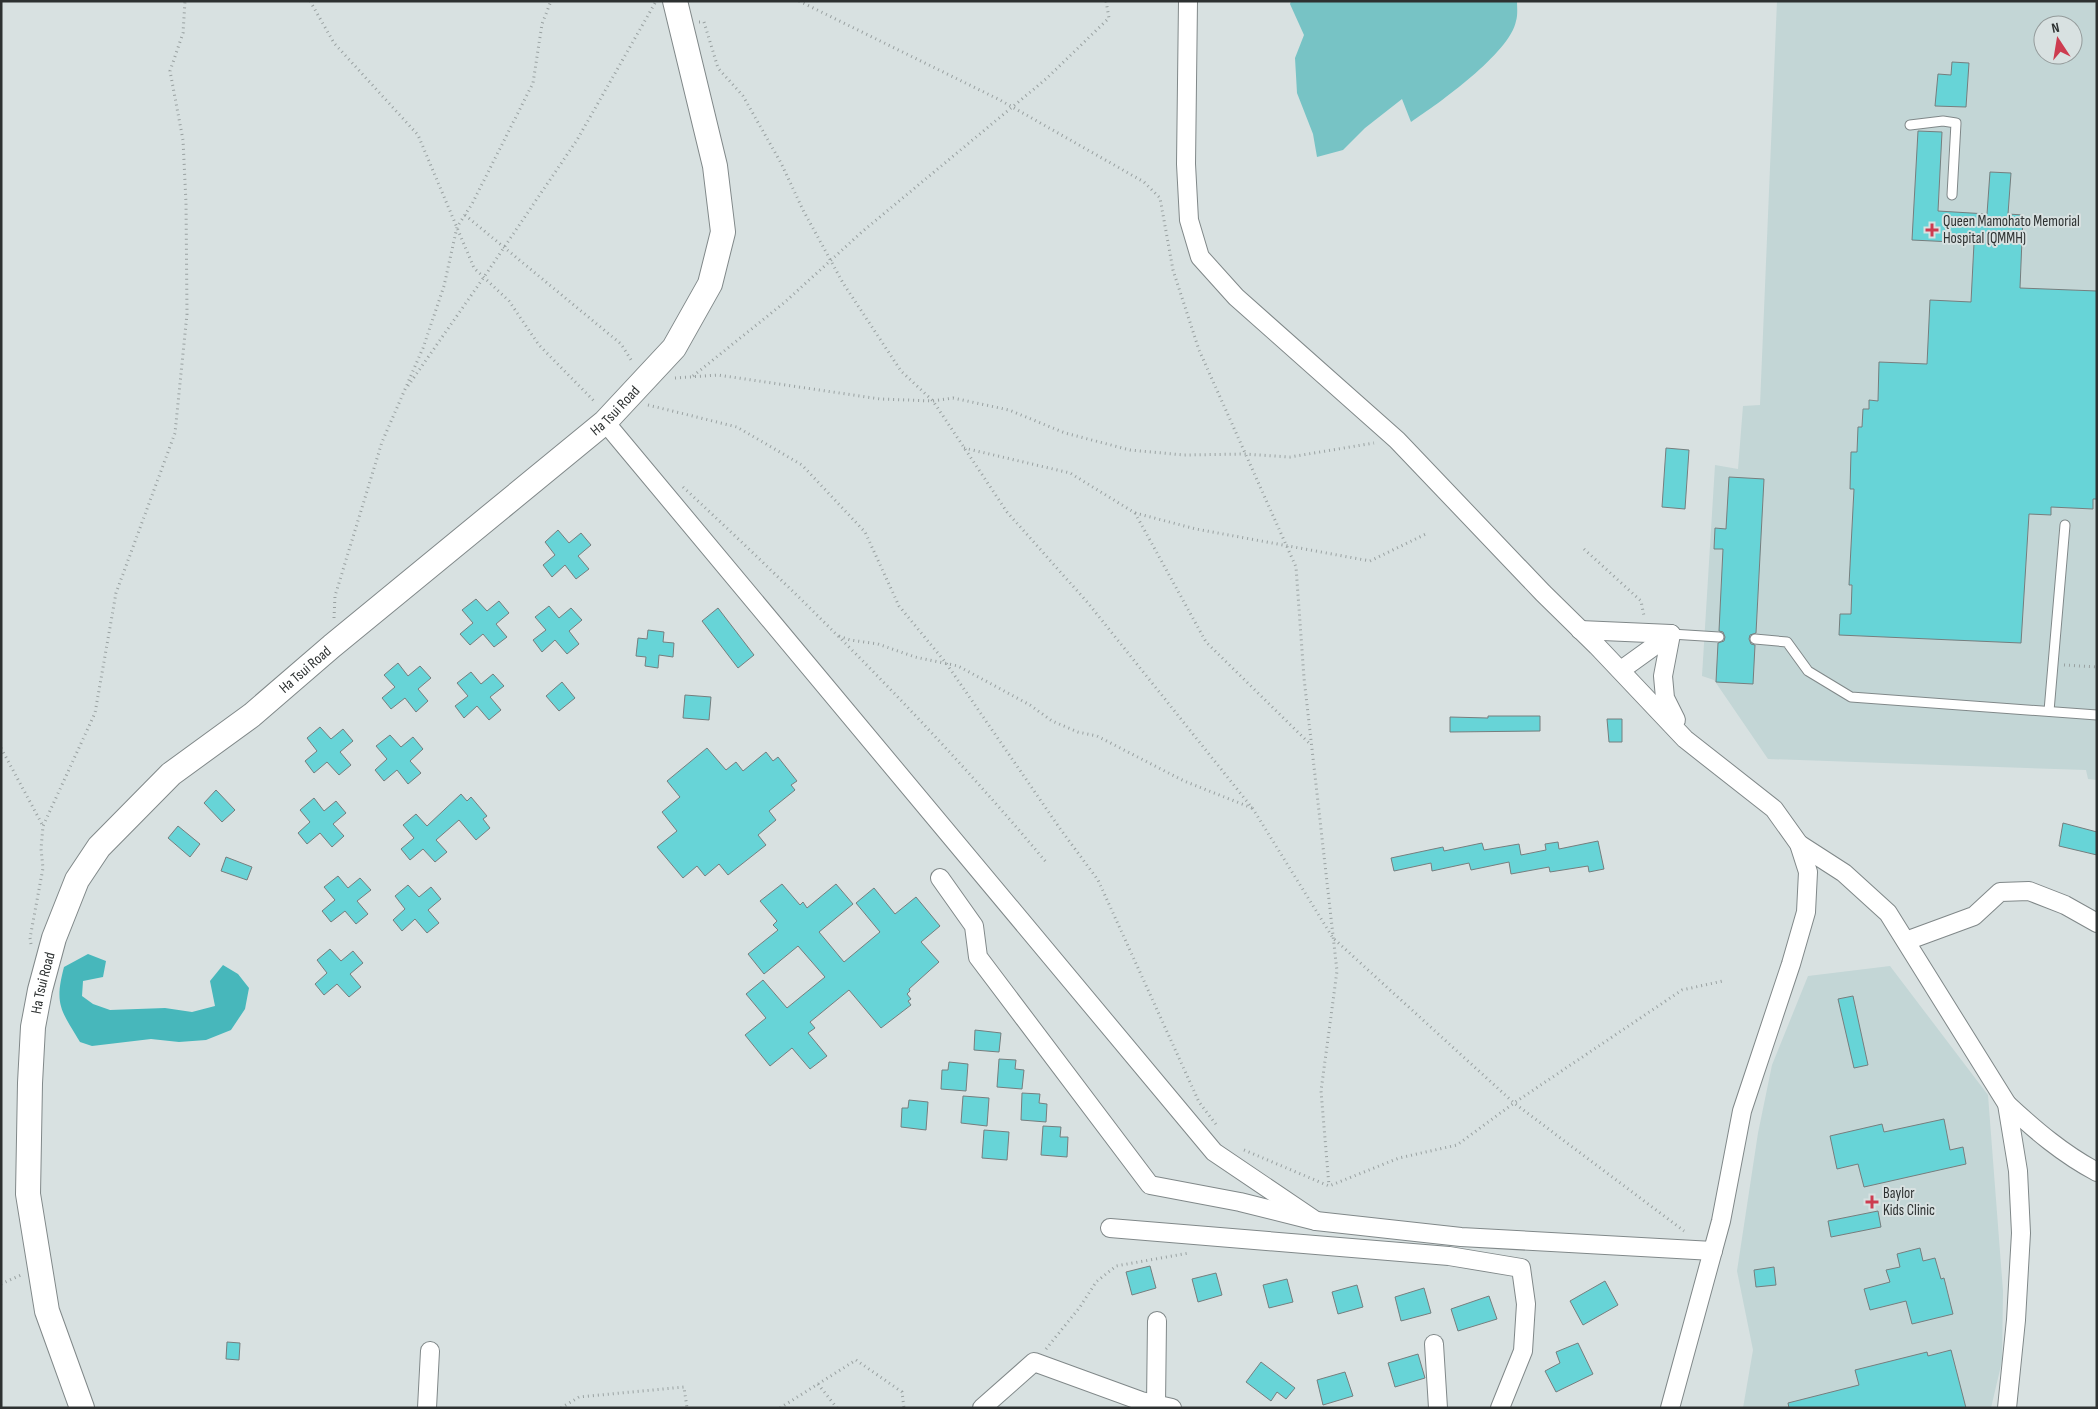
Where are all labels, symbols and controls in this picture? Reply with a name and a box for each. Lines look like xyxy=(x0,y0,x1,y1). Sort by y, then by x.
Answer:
north arrow xyxy=(2033,15,2083,65)
text: N xyxy=(2050,19,2061,37)
place label: Queen Mamohato Memorial Hospital (QMMH) xyxy=(1943,212,2080,248)
marker: Queen Mamohato Memorial Hospital (QMMH) xyxy=(1925,223,1939,237)
street label: Ha Tsui Road xyxy=(586,381,644,440)
street label: Ha Tsui Road xyxy=(275,642,335,697)
street label: Ha Tsui Road xyxy=(26,950,59,1015)
place label: Baylor Kids Clinic xyxy=(1883,1184,1935,1220)
marker: Baylor Kids Clinic xyxy=(1865,1195,1879,1209)

